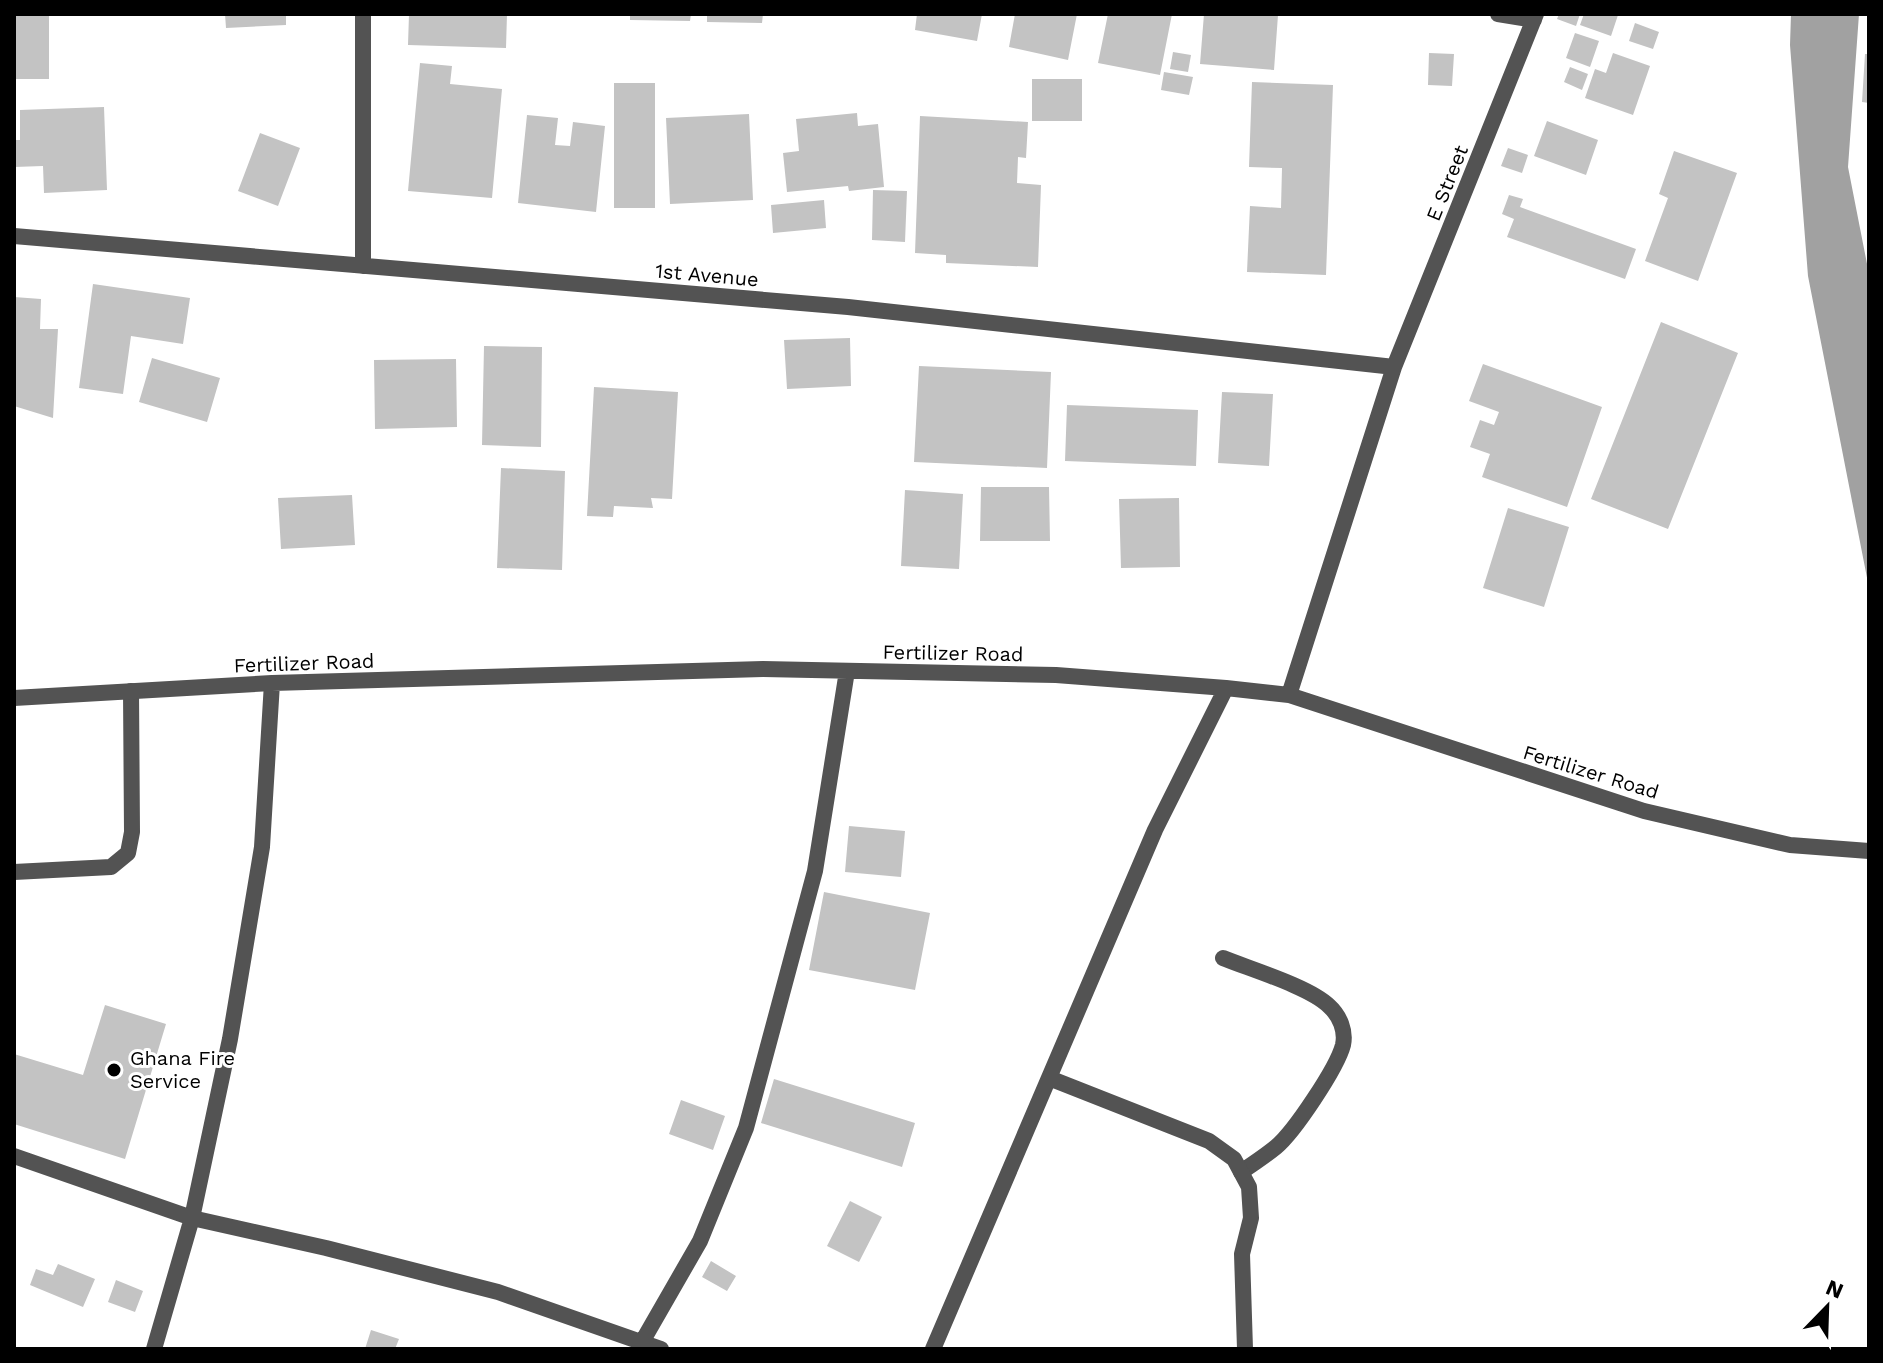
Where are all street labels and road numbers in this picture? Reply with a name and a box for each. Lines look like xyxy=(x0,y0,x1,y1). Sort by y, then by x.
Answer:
street label: E Street xyxy=(1421,141,1473,224)
street label: 1st Avenue xyxy=(654,259,760,291)
street label: Fertilizer Road xyxy=(882,640,1024,666)
street label: Fertilizer Road xyxy=(233,649,375,677)
street label: Fertilizer Road xyxy=(1520,740,1662,804)

